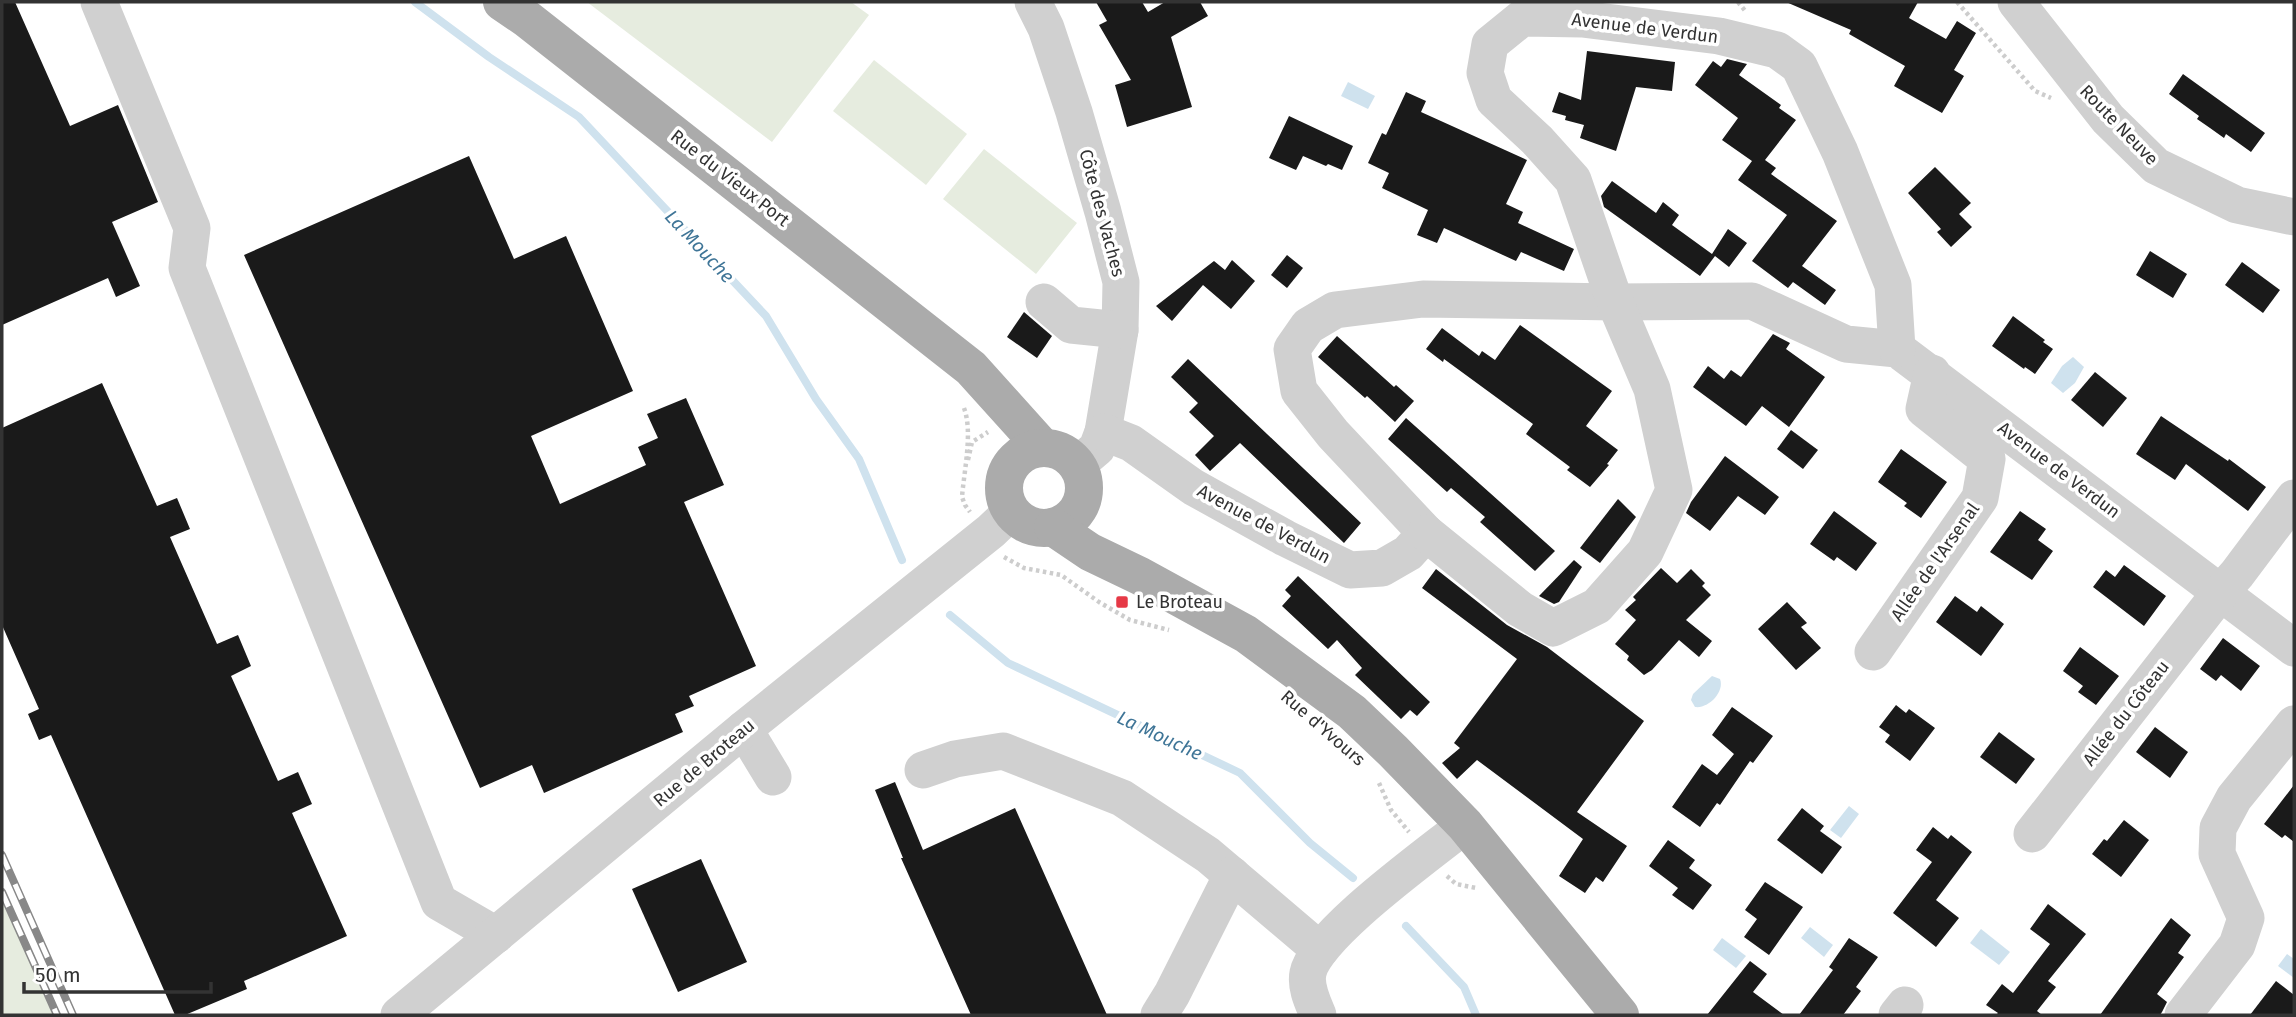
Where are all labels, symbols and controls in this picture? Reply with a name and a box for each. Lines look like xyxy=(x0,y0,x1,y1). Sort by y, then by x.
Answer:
street label: Avenue de Verdun xyxy=(1570,8,1720,48)
street label: Route Neuve xyxy=(2075,80,2163,170)
street label: Rue du Vieux Port xyxy=(666,125,794,232)
street label: Côte des Vaches xyxy=(1074,147,1130,279)
water label: La Mouche xyxy=(660,205,739,288)
street label: Avenue de Verdun xyxy=(1994,417,2124,523)
street label: Avenue de Verdun xyxy=(1194,480,1334,568)
street label: Allée de l'Arsenal xyxy=(1886,499,1984,625)
place label: Le Broteau xyxy=(1136,591,1223,613)
marker: Le Broteau xyxy=(1114,594,1130,610)
street label: Allée du Côteau xyxy=(2078,656,2174,770)
street label: Rue d'Yvours xyxy=(1276,685,1370,771)
water label: La Mouche xyxy=(1114,706,1206,765)
street label: Rue de Broteau xyxy=(649,714,759,812)
scale bar xyxy=(24,950,212,994)
text: 50 m xyxy=(35,962,81,988)

